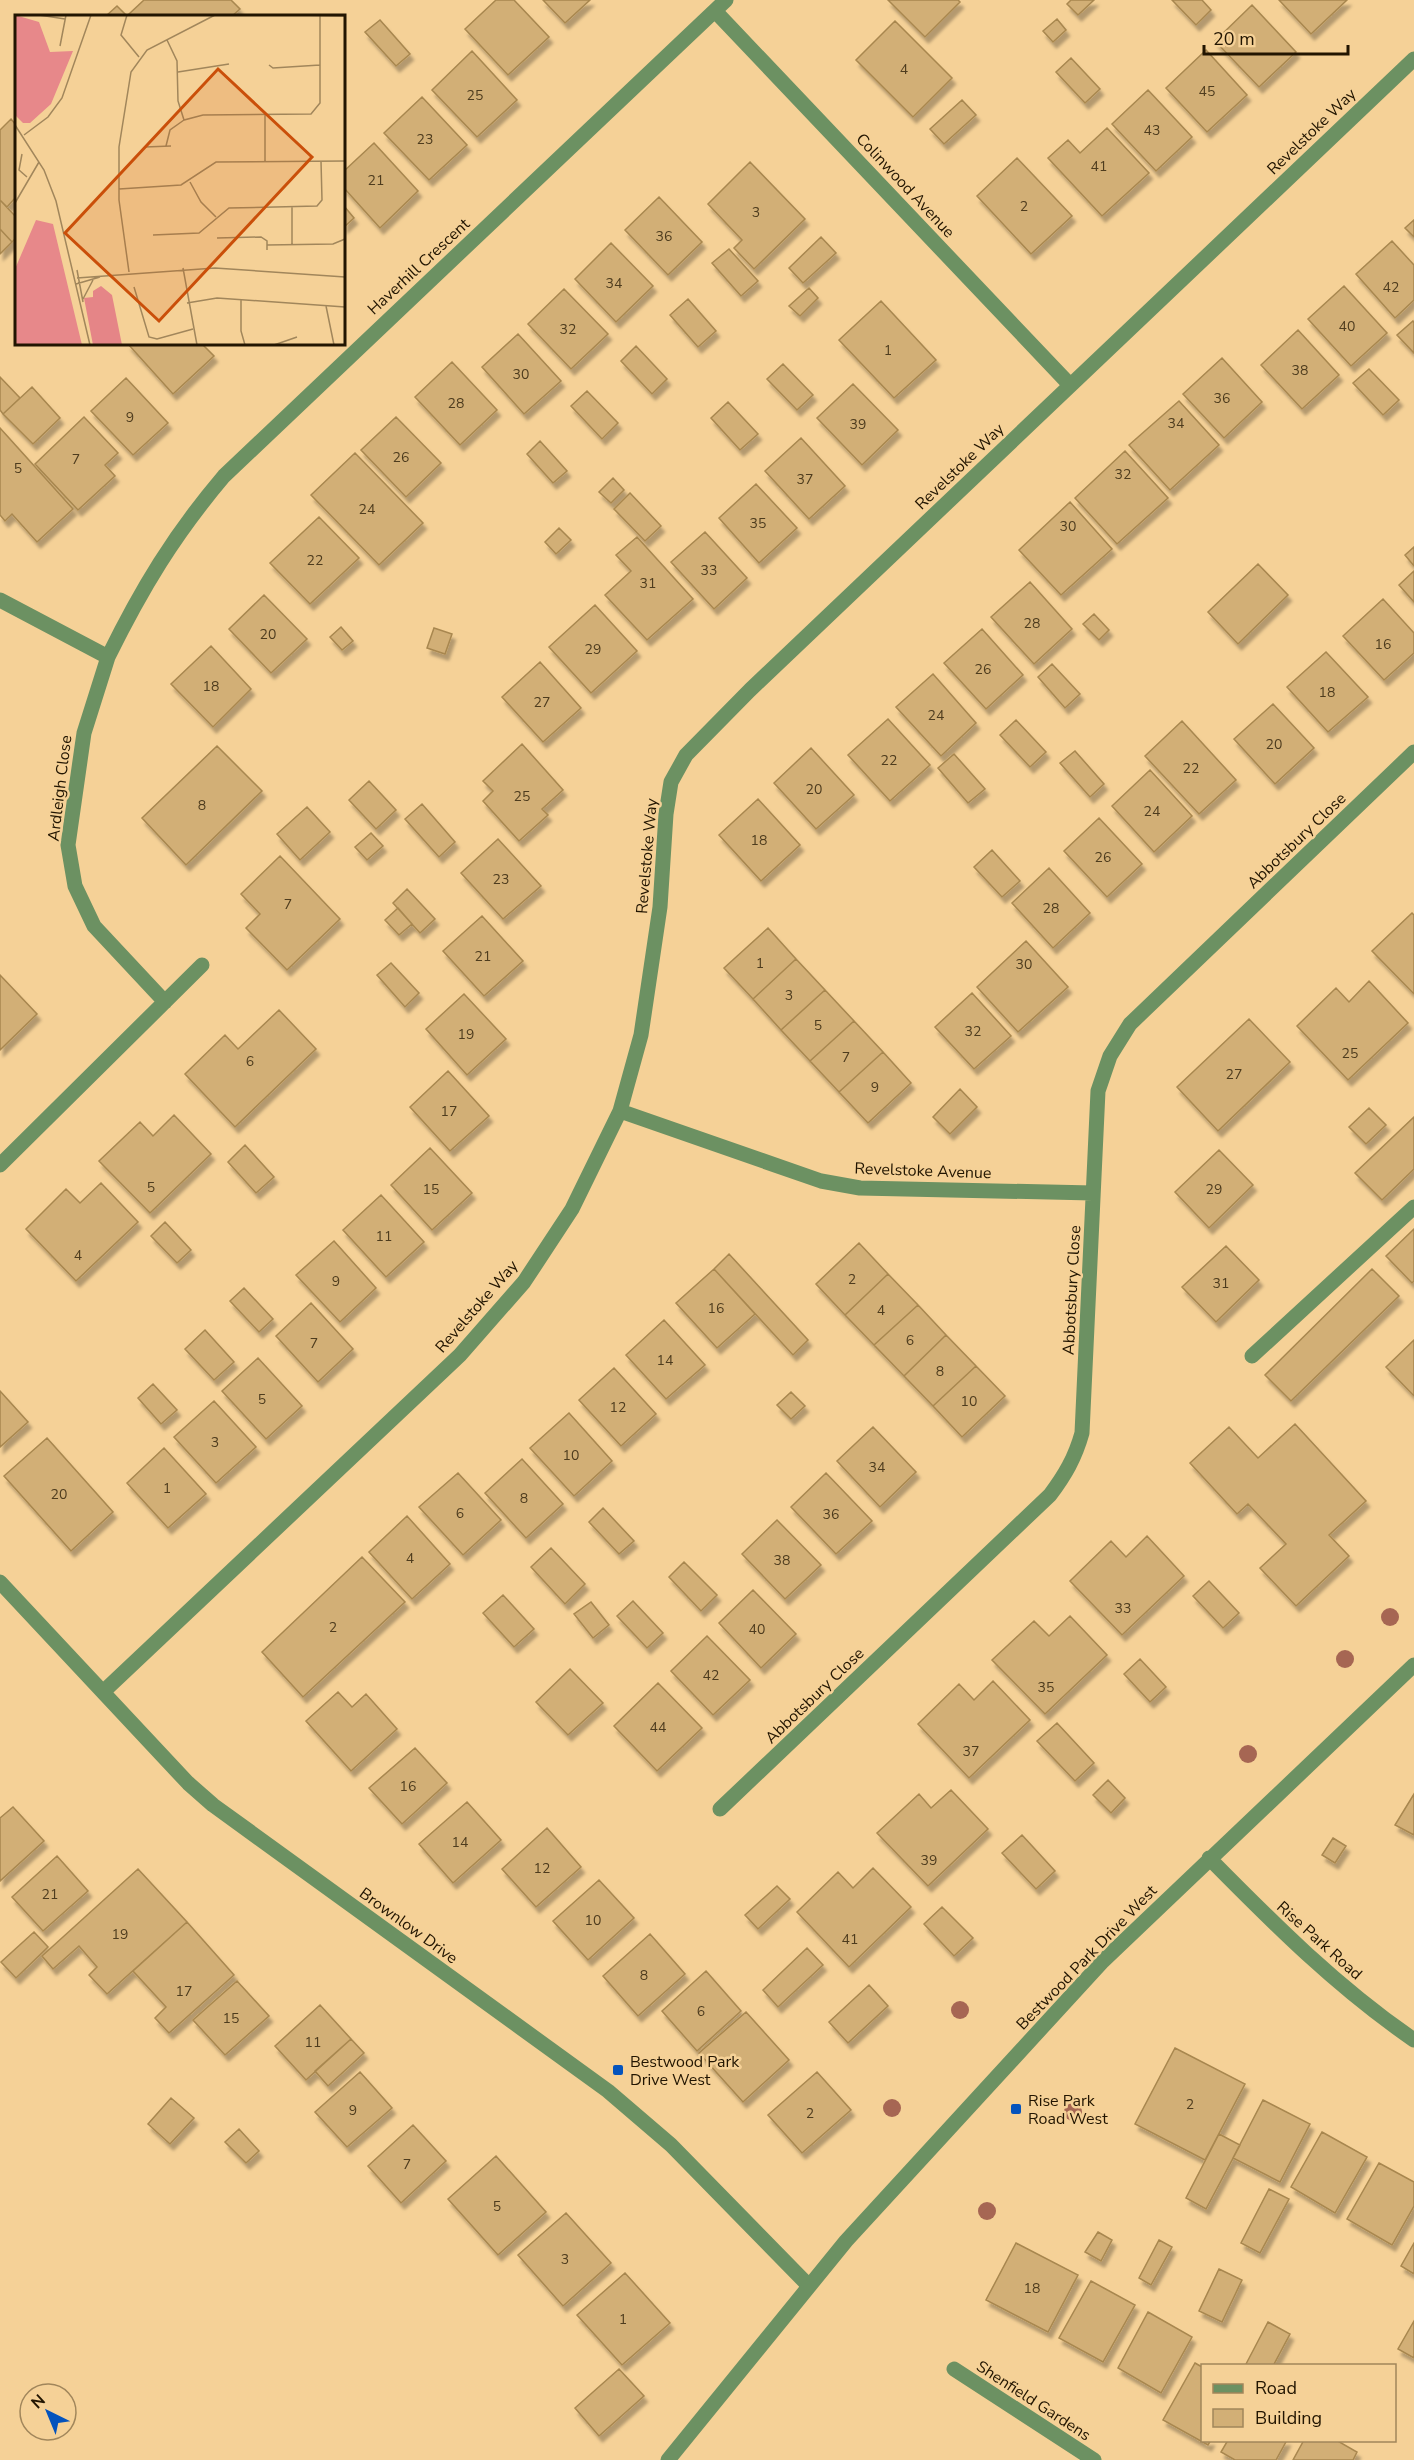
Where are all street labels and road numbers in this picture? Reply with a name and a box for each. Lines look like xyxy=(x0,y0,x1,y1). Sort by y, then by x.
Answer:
street label: Revelstoke Way xyxy=(1262,83,1362,180)
street label: Colinwood Avenue xyxy=(851,129,960,243)
street label: Haverhill Crescent xyxy=(363,213,475,320)
street label: Revelstoke Way xyxy=(910,418,1010,515)
street label: Ardleigh Close xyxy=(43,734,77,842)
street label: Abbotsbury Close xyxy=(1242,788,1351,894)
street label: Revelstoke Way xyxy=(631,797,663,915)
street label: Revelstoke Avenue xyxy=(854,1158,992,1184)
street label: Abbotsbury Close xyxy=(1058,1225,1086,1355)
street label: Revelstoke Way xyxy=(430,1255,524,1358)
street label: Abbotsbury Close xyxy=(760,1643,869,1749)
street label: Bestwood Park Drive West xyxy=(1012,1880,1162,2035)
street label: Brownlow Drive xyxy=(355,1883,462,1969)
street label: Rise Park Road xyxy=(1272,1896,1367,1985)
street label: Shenfield Gardens xyxy=(972,2356,1095,2446)

